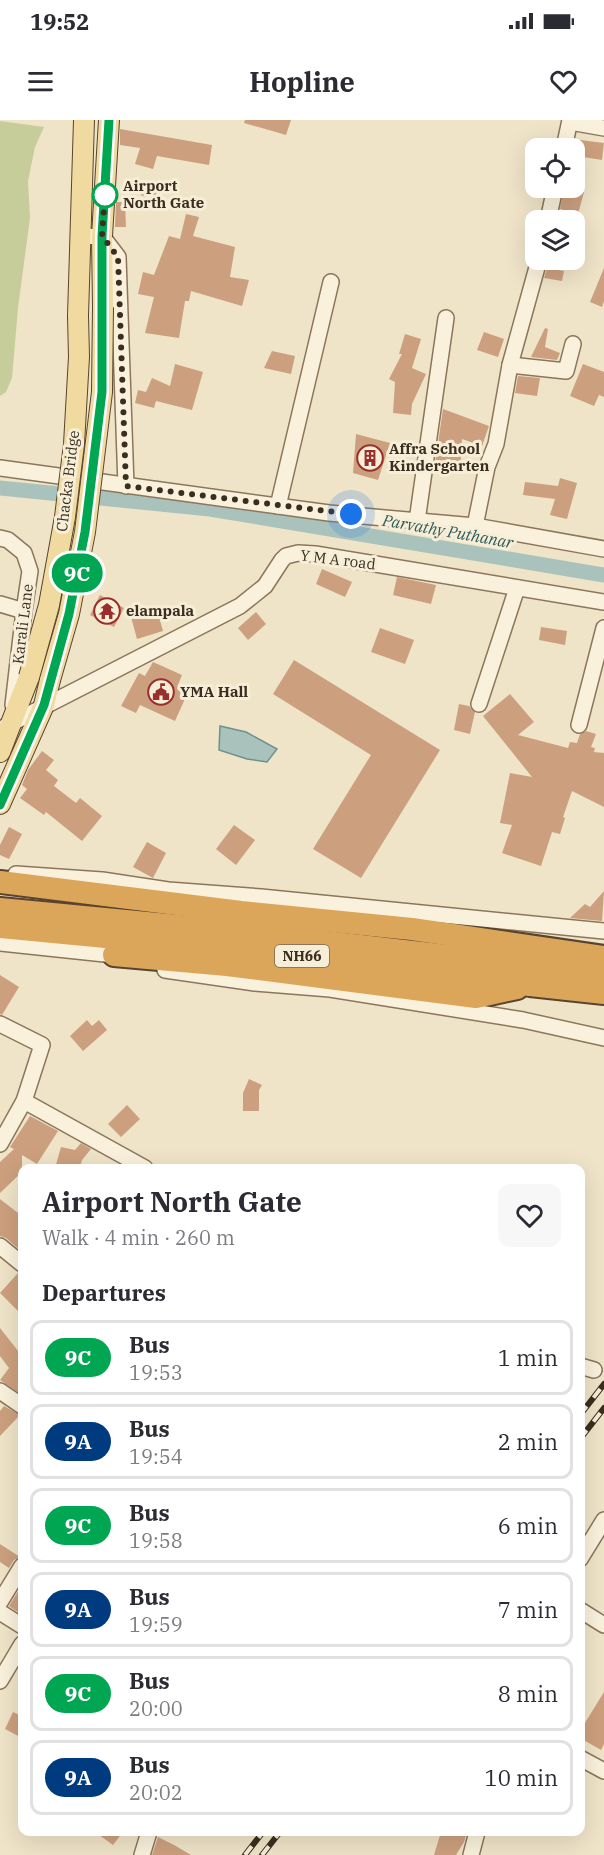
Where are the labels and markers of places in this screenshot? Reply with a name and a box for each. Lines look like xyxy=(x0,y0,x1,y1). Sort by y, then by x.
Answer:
place label: Airport North Gate xyxy=(123,176,204,212)
marker: Airport North Gate xyxy=(92,182,118,208)
place label: Affra School Kindergarten xyxy=(389,439,490,475)
building icon: Affra School Kindergarten xyxy=(355,443,385,473)
temple icon: elampala xyxy=(92,596,122,626)
place label: elampala xyxy=(126,601,195,620)
public building icon: YMA Hall xyxy=(146,677,176,707)
place label: YMA Hall xyxy=(180,682,248,701)

